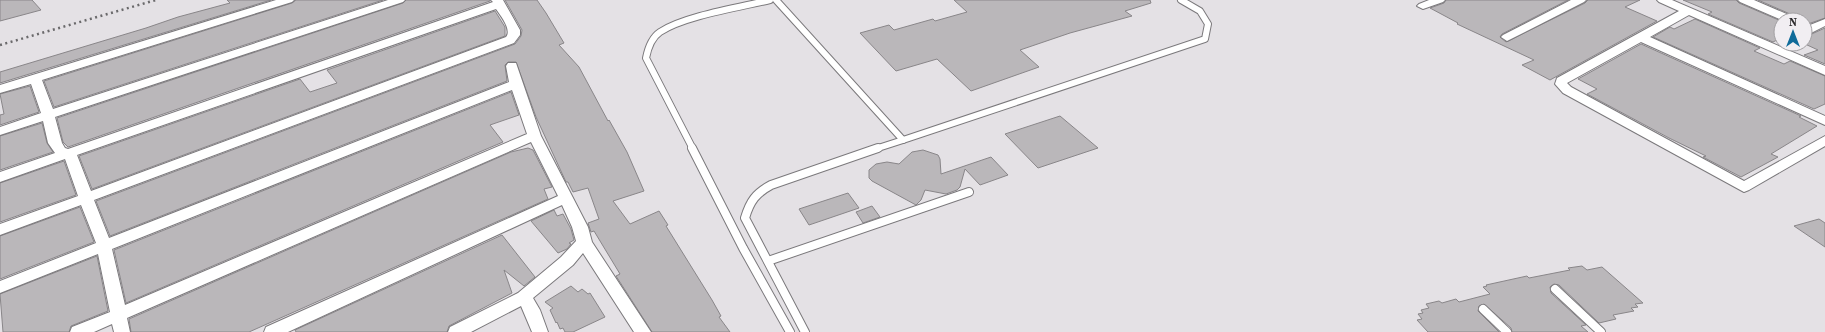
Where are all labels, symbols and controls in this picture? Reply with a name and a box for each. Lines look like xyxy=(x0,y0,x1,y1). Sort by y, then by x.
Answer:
north arrow xyxy=(1773,12,1813,52)
text: N xyxy=(1789,15,1797,30)

